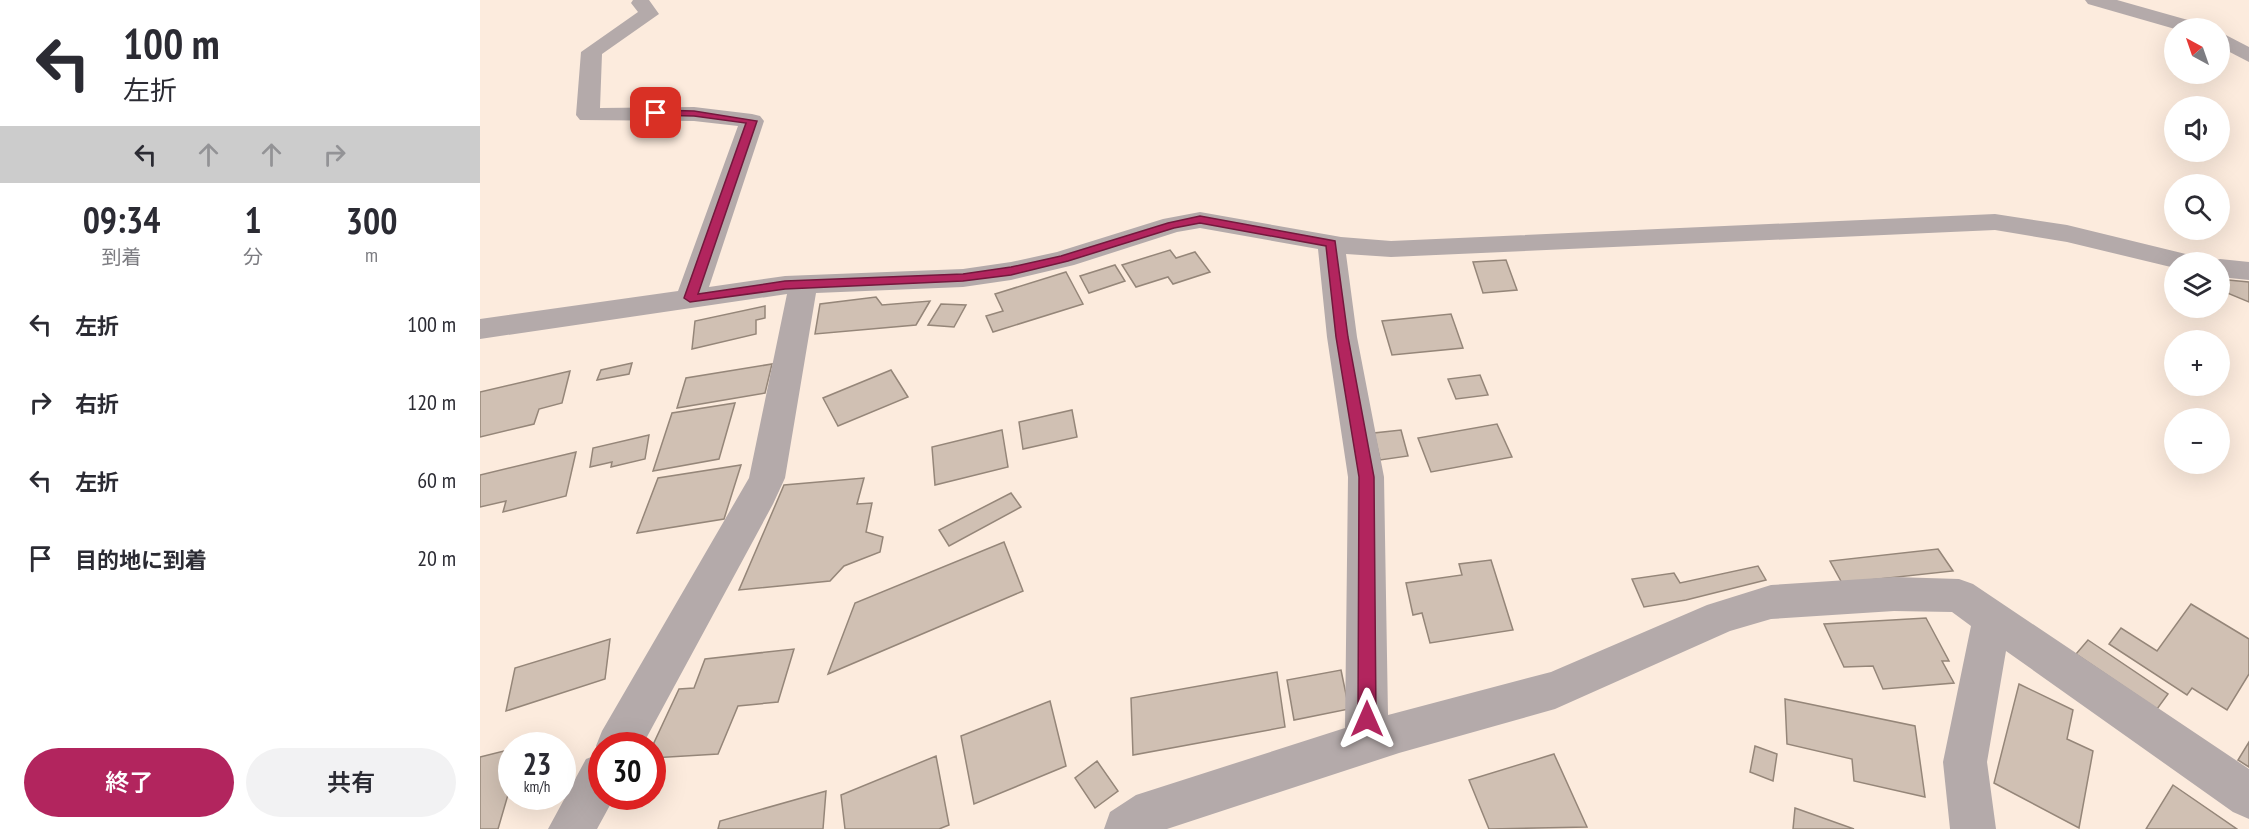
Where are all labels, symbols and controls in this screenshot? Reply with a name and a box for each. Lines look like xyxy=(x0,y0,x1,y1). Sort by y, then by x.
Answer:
text: 100 m xyxy=(123,16,220,71)
north arrow xyxy=(2164,18,2230,84)
map controls xyxy=(2164,18,2230,474)
icon: left xyxy=(24,24,102,102)
text: 左折 xyxy=(123,73,177,107)
pin xyxy=(630,87,681,138)
icon: arrive xyxy=(639,96,672,129)
button: sound xyxy=(2164,96,2230,162)
icon: left xyxy=(129,138,162,171)
icon: ahead xyxy=(192,138,225,171)
icon: ahead xyxy=(255,138,288,171)
icon: right xyxy=(318,138,351,171)
button: search xyxy=(2164,174,2230,240)
text: 09:34 xyxy=(83,196,161,243)
text: 1 xyxy=(245,196,262,243)
text: 300 xyxy=(346,197,397,244)
text: m xyxy=(365,242,378,268)
text: 到着 xyxy=(102,244,142,270)
text: 分 xyxy=(243,244,263,270)
button: layers xyxy=(2164,252,2230,318)
icon: left xyxy=(24,308,57,341)
text: 100 m xyxy=(407,310,456,338)
text: 左折 xyxy=(75,312,119,340)
button: + xyxy=(2164,330,2230,396)
icon: right xyxy=(24,386,57,419)
text: 120 m xyxy=(407,388,456,416)
text: 右折 xyxy=(75,390,119,418)
button: − xyxy=(2164,408,2230,474)
icon: left xyxy=(24,464,57,497)
text: 60 m xyxy=(417,466,456,494)
text: 左折 xyxy=(75,468,119,496)
icon: arrive xyxy=(24,542,57,575)
text: 20 m xyxy=(417,544,456,572)
text: 目的地に到着 xyxy=(75,546,207,574)
position arrow xyxy=(1335,687,1399,751)
speed limit sign: 30 xyxy=(588,732,666,810)
text: 23 xyxy=(523,744,551,783)
button: 終了 xyxy=(24,748,234,817)
button: 共有 xyxy=(246,748,456,817)
text: km/h xyxy=(524,777,550,796)

